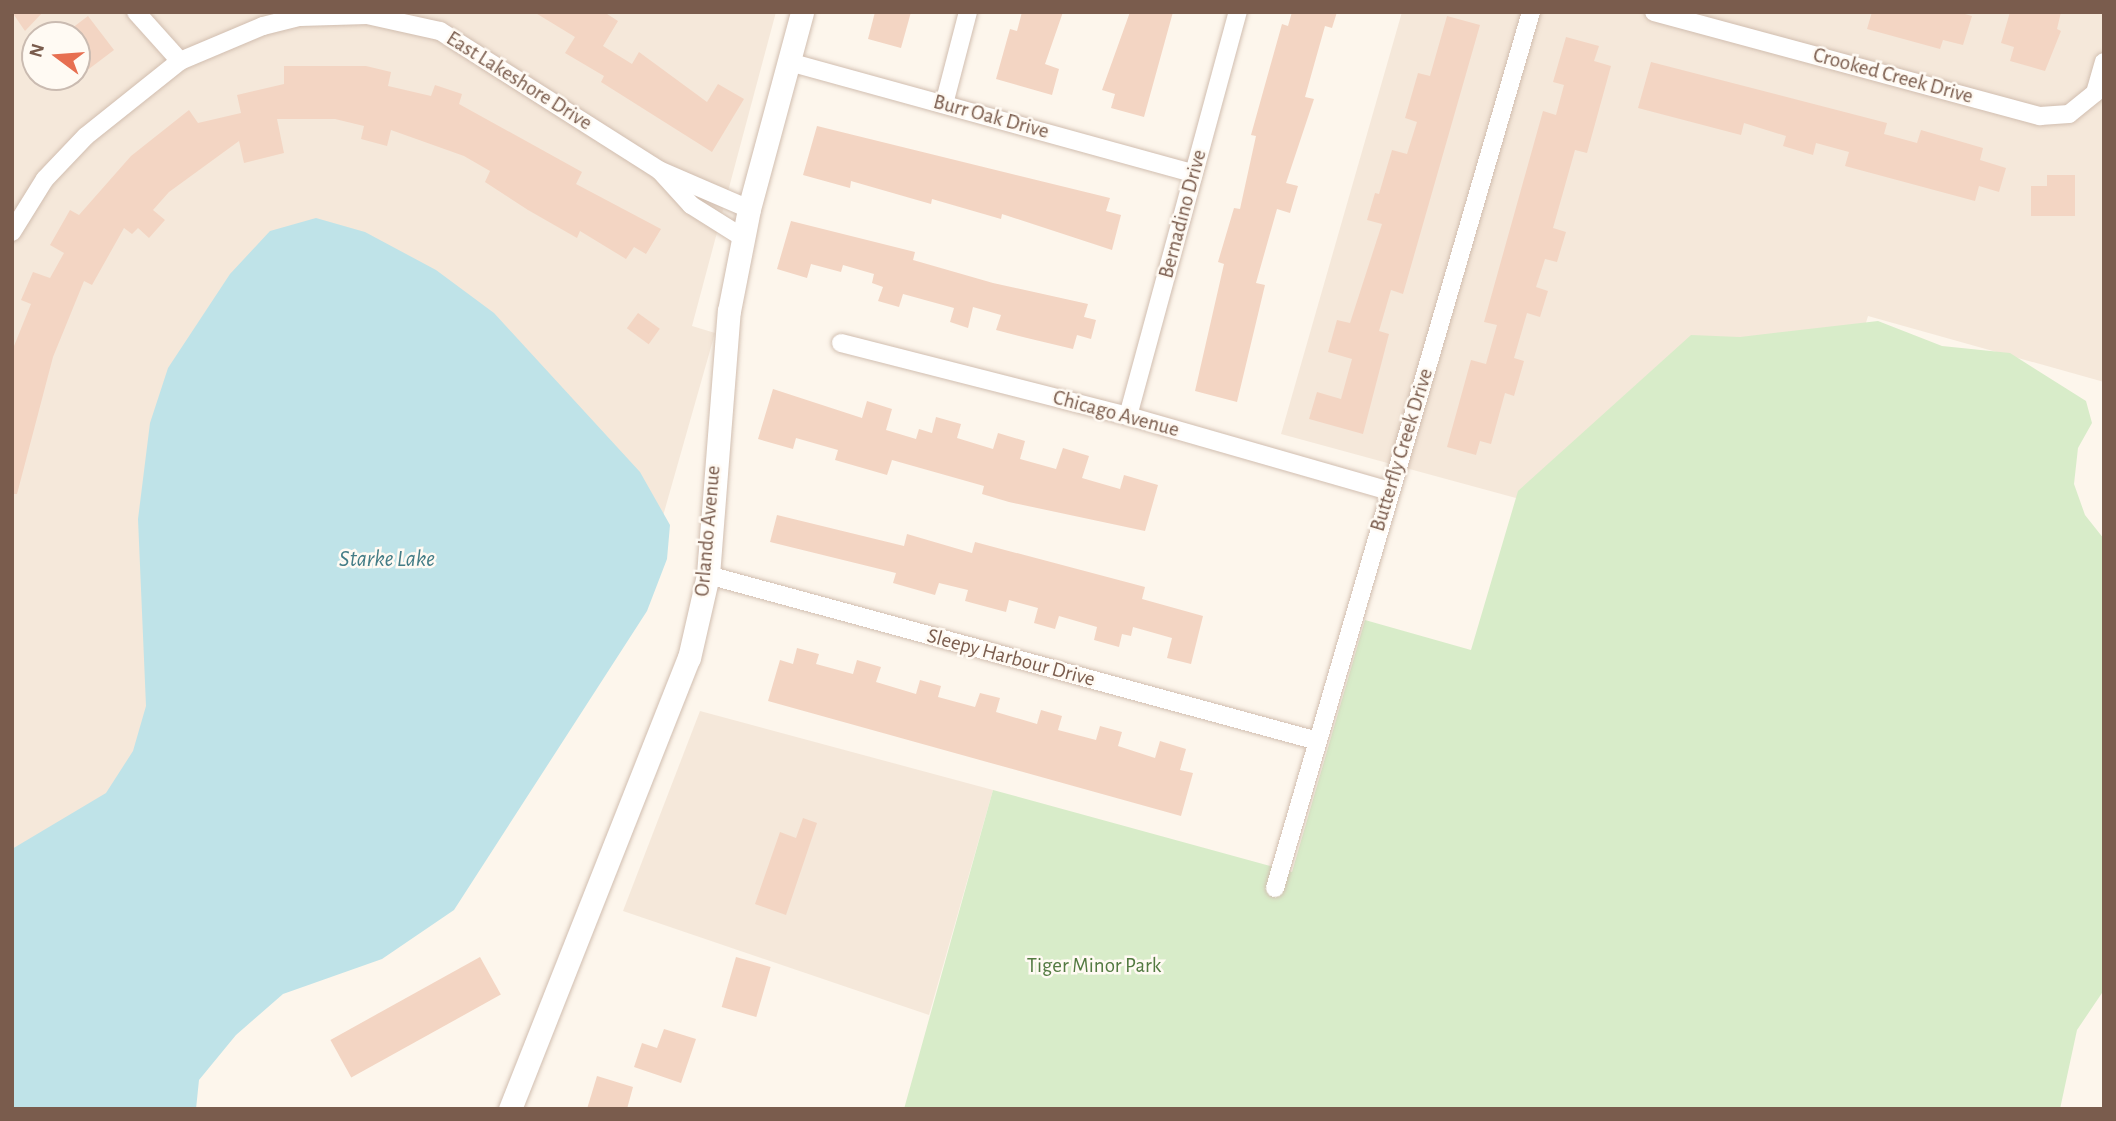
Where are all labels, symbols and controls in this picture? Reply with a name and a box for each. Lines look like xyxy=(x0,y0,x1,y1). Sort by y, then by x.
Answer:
north arrow xyxy=(21,21,91,91)
street label: East Lakeshore Drive xyxy=(441,26,597,136)
text: N xyxy=(26,42,48,60)
street label: Crooked Creek Drive xyxy=(1810,43,1976,109)
street label: Burr Oak Drive xyxy=(930,89,1052,145)
street label: Bernadino Drive xyxy=(1154,147,1212,281)
street label: Butterfly Creek Drive xyxy=(1365,365,1439,535)
street label: Chicago Avenue xyxy=(1050,385,1182,443)
street label: Orlando Avenue xyxy=(690,464,726,598)
water label: Starke Lake xyxy=(339,546,435,574)
street label: Sleepy Harbour Drive xyxy=(924,623,1098,693)
park label: Tiger Minor Park xyxy=(1027,953,1161,979)

